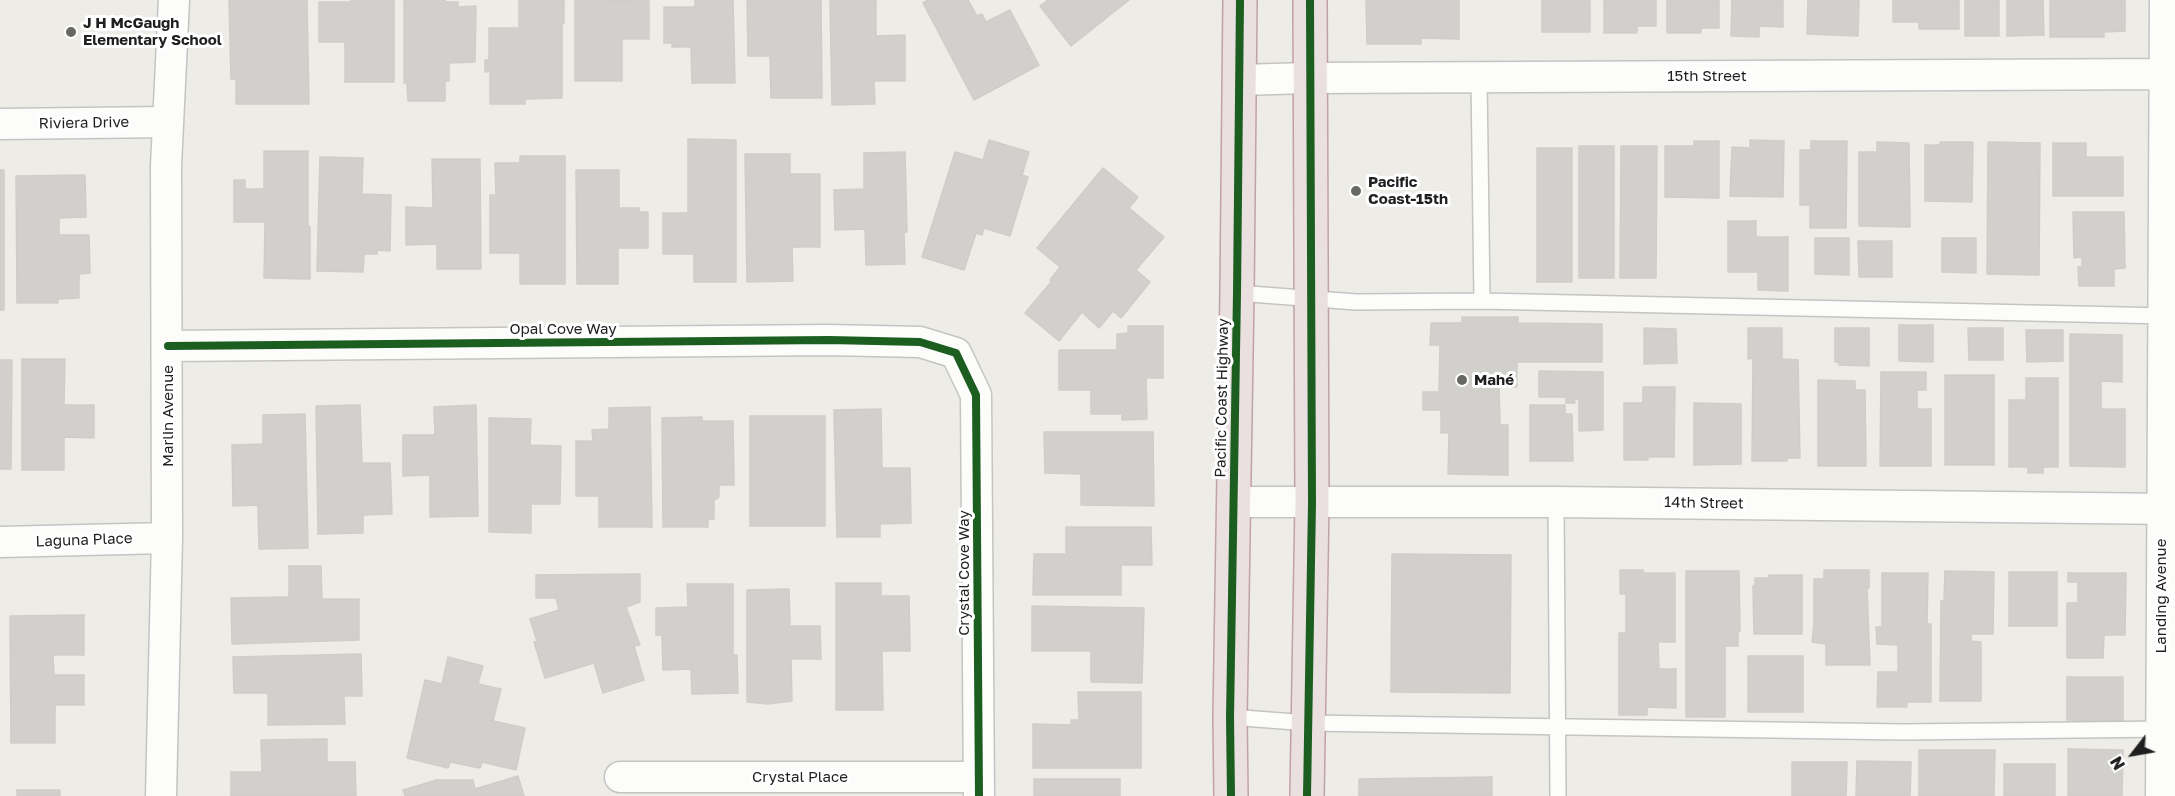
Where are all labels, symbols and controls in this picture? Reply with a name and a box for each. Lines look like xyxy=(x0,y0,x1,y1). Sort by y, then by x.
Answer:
place label: J H McGaugh Elementary School xyxy=(83,14,222,49)
marker: J H McGaugh Elementary School xyxy=(64,25,78,39)
street label: 15th Street xyxy=(1667,67,1747,85)
street label: Riviera Drive xyxy=(39,113,129,133)
place label: Pacific Coast-15th xyxy=(1368,173,1448,208)
marker: Pacific Coast-15th xyxy=(1349,184,1363,198)
street label: Pacific Coast Highway xyxy=(1212,318,1232,478)
street label: Opal Cove Way xyxy=(509,320,617,338)
street label: Marlin Avenue xyxy=(159,365,177,467)
place label: Mahé xyxy=(1474,371,1514,389)
marker: Mahé xyxy=(1455,373,1469,387)
street label: 14th Street xyxy=(1664,493,1744,513)
street label: Crystal Cove Way xyxy=(955,510,973,636)
street label: Laguna Place xyxy=(35,529,133,551)
street label: Landing Avenue xyxy=(2152,539,2170,653)
north arrow xyxy=(2103,724,2163,784)
text: N xyxy=(2106,753,2129,774)
street label: Crystal Place xyxy=(752,768,848,786)

